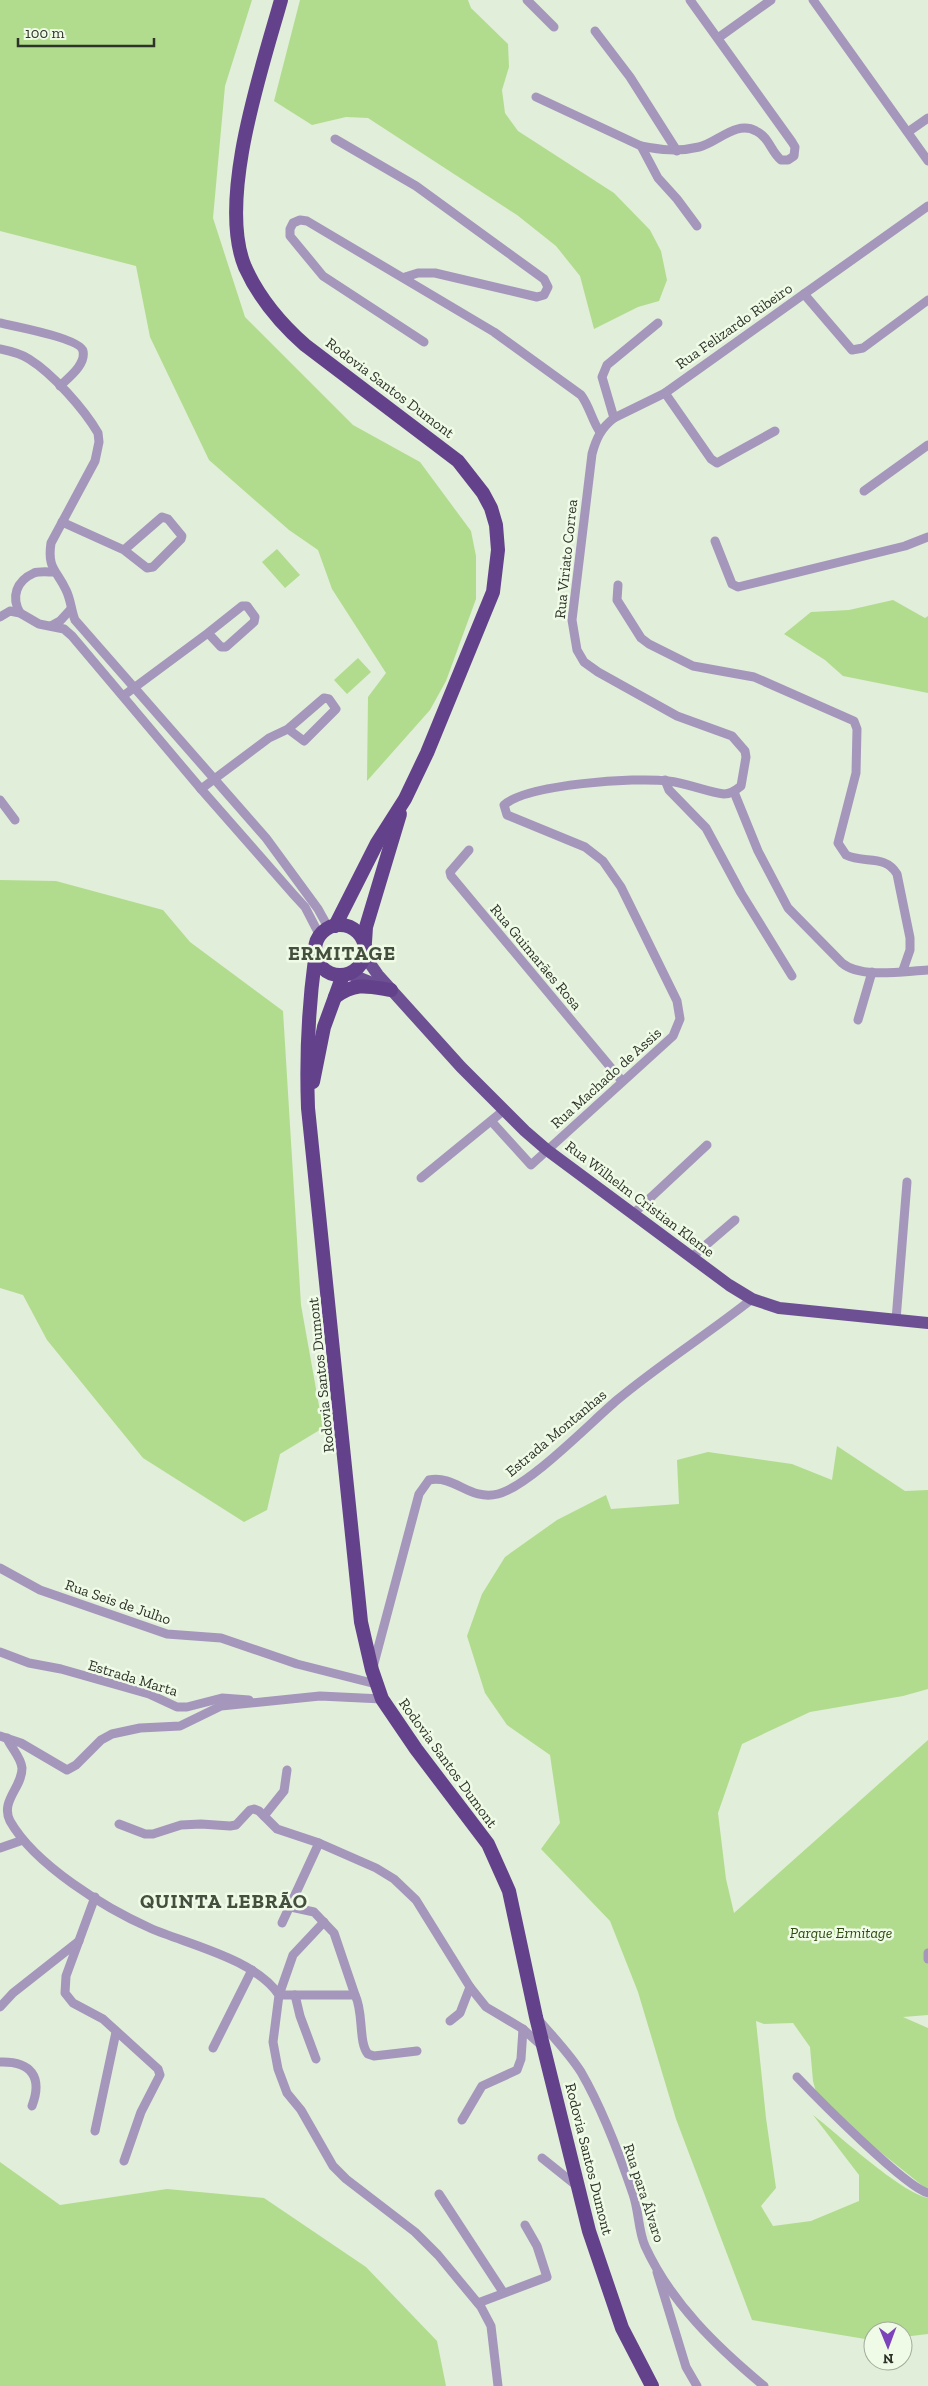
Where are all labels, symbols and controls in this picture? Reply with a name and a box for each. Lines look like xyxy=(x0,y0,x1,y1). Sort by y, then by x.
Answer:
scale bar xyxy=(18,15,154,47)
text: 100 m xyxy=(25,24,64,42)
street label: Rua Felizardo Ribeiro xyxy=(672,279,796,373)
street label: Rodovia Santos Dumont xyxy=(322,334,458,442)
street label: Rua Viriato Correa xyxy=(551,498,581,620)
street label: Rua Guimarães Rosa xyxy=(486,900,586,1014)
district label: ERMITAGE xyxy=(288,941,396,965)
street label: Rua Machado de Assis xyxy=(547,1024,665,1132)
street label: Rua Wilhelm Cristian Kleme xyxy=(562,1137,718,1261)
street label: Rodovia Santos Dumont xyxy=(304,1296,338,1453)
street label: Estrada Montanhas xyxy=(502,1386,610,1480)
street label: Rua Seis de Julho xyxy=(63,1575,174,1629)
street label: Estrada Marta xyxy=(86,1656,180,1700)
street label: Rodovia Santos Dumont xyxy=(395,1695,501,1832)
district label: QUINTA LEBRÃO xyxy=(140,1889,308,1913)
park label: Parque Ermitage xyxy=(790,1924,892,1942)
street label: Rodovia Santos Dumont xyxy=(561,2081,617,2237)
street label: Rua para Álvaro xyxy=(620,2141,669,2245)
north arrow xyxy=(863,2321,913,2371)
text: N xyxy=(882,2350,894,2367)

